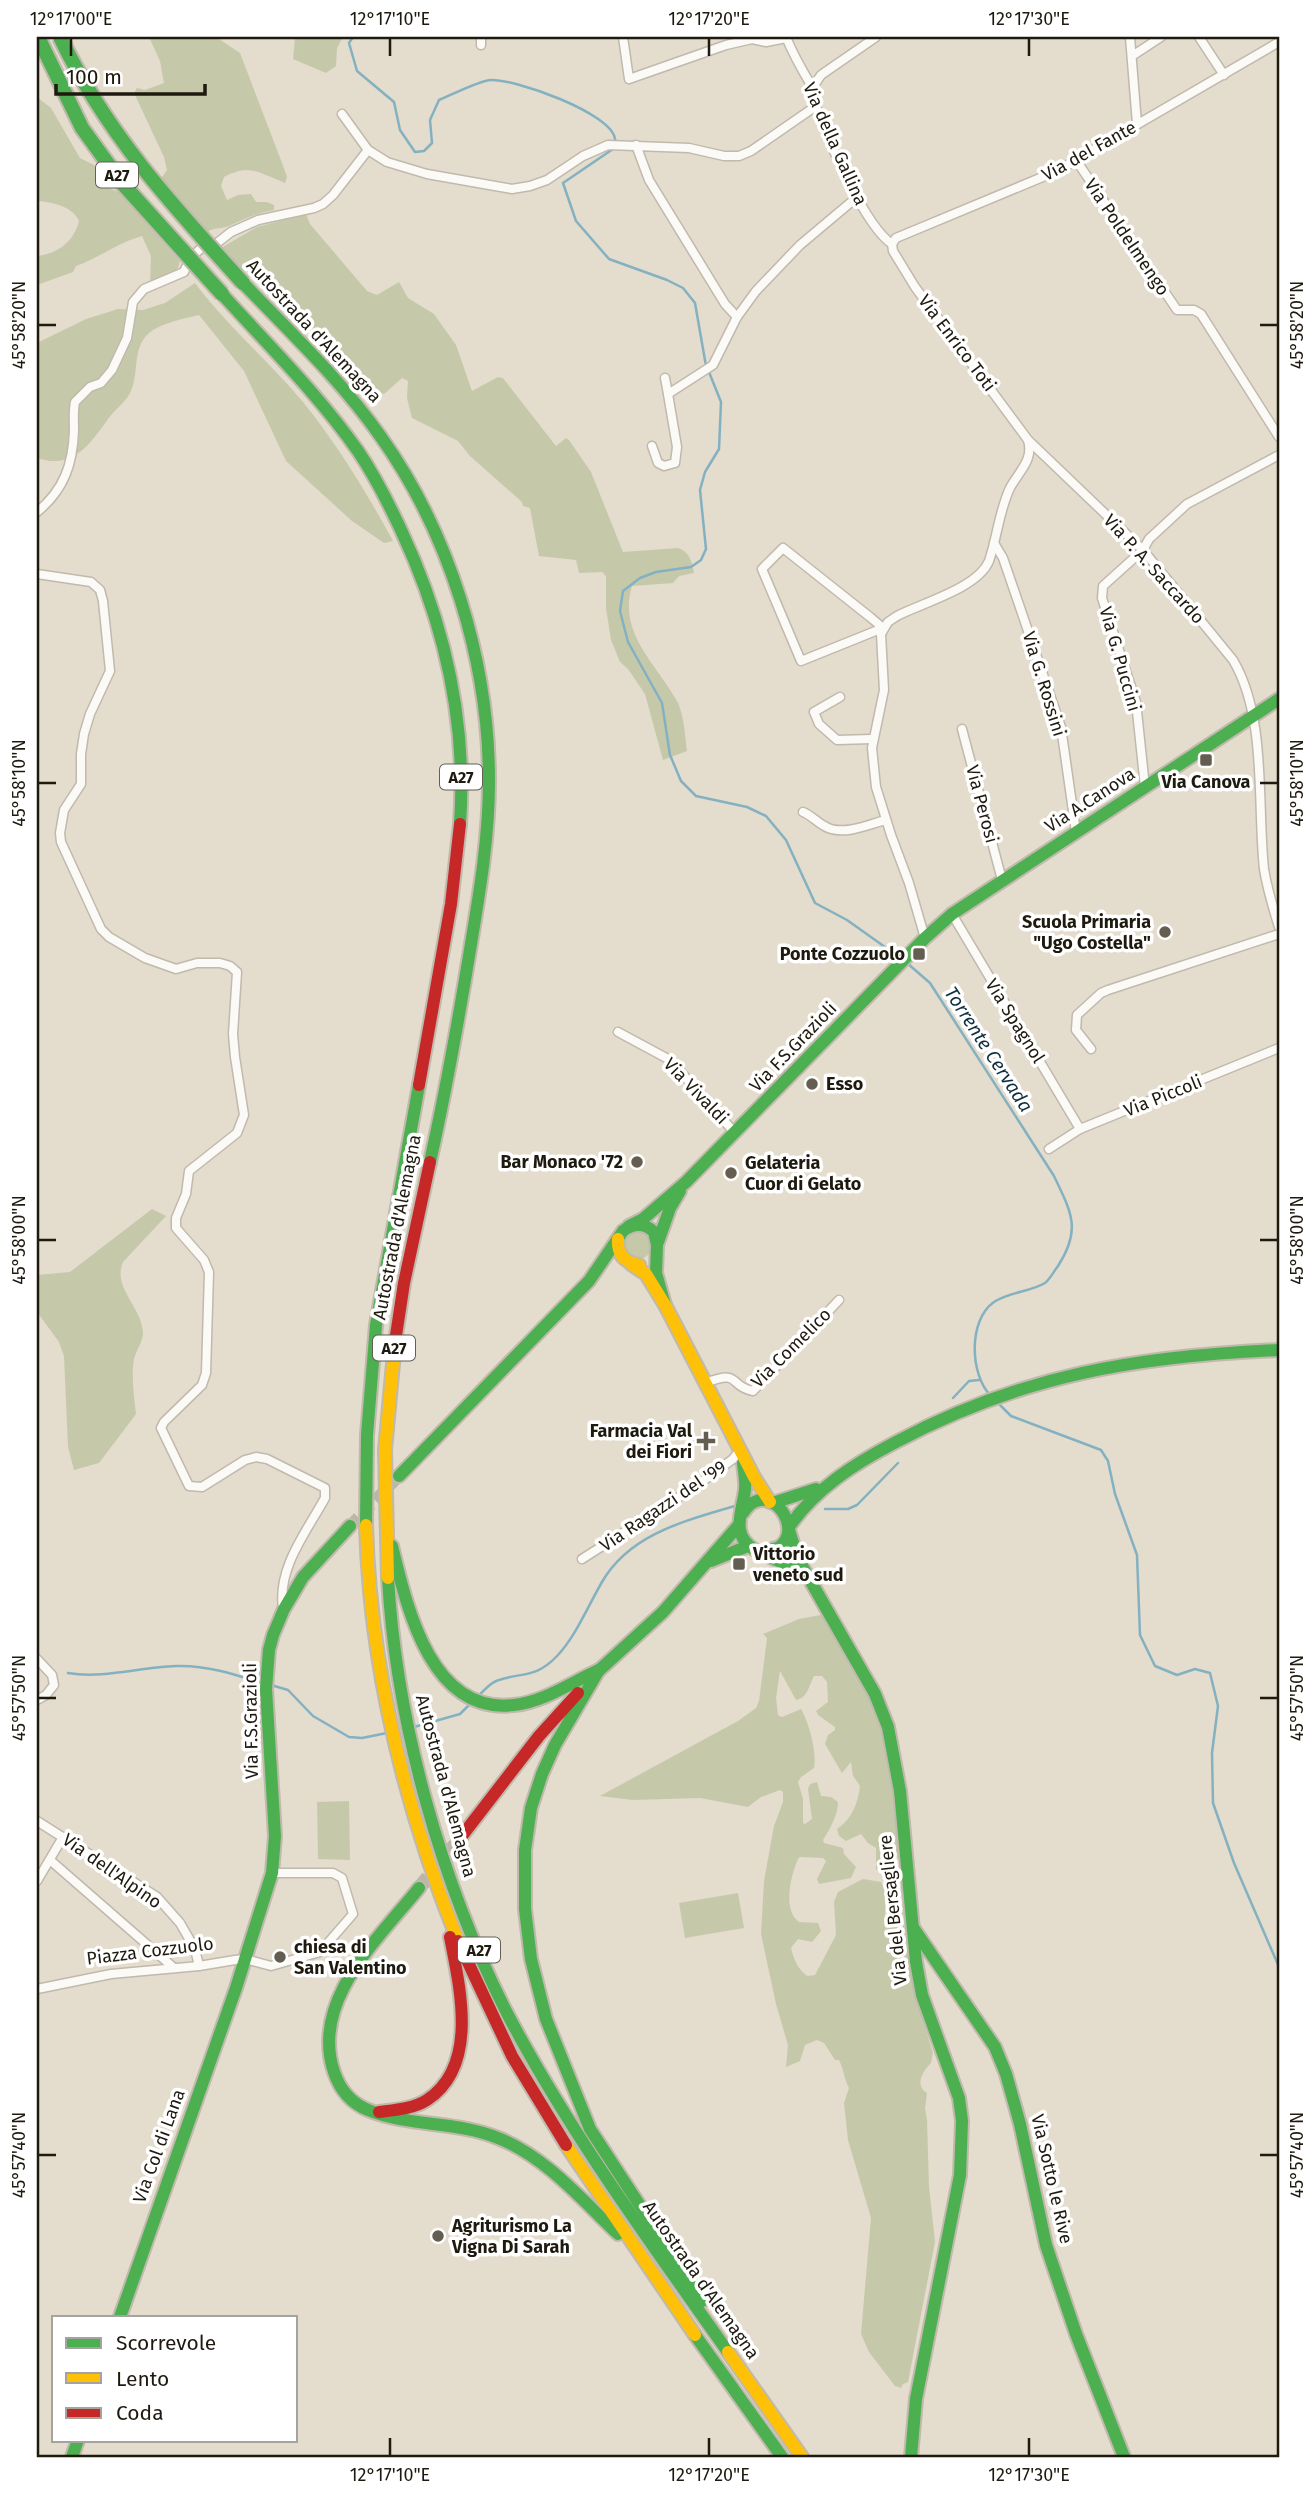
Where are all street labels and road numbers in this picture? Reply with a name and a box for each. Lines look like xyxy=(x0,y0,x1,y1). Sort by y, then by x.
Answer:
street label: Via della Gallina xyxy=(798,79,872,209)
street label: Via del Fante xyxy=(1038,116,1140,186)
road number: A27 xyxy=(96,162,138,188)
street label: Via Poldelmengo xyxy=(1080,174,1174,300)
street label: Autostrada d'Alemagna xyxy=(242,255,386,407)
street label: Via Enrico Toti xyxy=(913,290,1001,396)
street label: Via P. A. Saccardo xyxy=(1099,510,1209,628)
street label: Via G. Puccini xyxy=(1095,604,1145,714)
street label: Via G. Rossini xyxy=(1018,629,1070,739)
street label: Via Perosi xyxy=(961,763,1003,845)
street label: Via A.Canova xyxy=(1041,763,1139,837)
road number: A27 xyxy=(440,764,482,790)
street label: Via Spagnol xyxy=(980,975,1050,1067)
street label: Via F.S.Grazioli xyxy=(745,997,841,1097)
street label: Via Vivaldi xyxy=(659,1053,733,1129)
street label: Via Piccoli xyxy=(1121,1070,1205,1122)
street label: Autostrada d'Alemagna xyxy=(368,1133,426,1321)
street label: Via Comelico xyxy=(746,1303,836,1393)
road number: A27 xyxy=(373,1336,415,1360)
street label: Via Ragazzi del '99 xyxy=(596,1456,730,1556)
street label: Via F.S.Grazioli xyxy=(239,1663,263,1779)
street label: Autostrada d'Alemagna xyxy=(411,1692,481,1880)
street label: Via dell'Alpino xyxy=(58,1829,166,1913)
street label: Via del Bersagliere xyxy=(874,1834,912,1986)
street label: Piazza Cozzuolo xyxy=(85,1932,215,1970)
road number: A27 xyxy=(458,1938,500,1962)
street label: Via Col di Lana xyxy=(128,2086,190,2206)
street label: Via Sotto le Rive xyxy=(1026,2112,1078,2246)
street label: Autostrada d'Alemagna xyxy=(638,2197,764,2363)

